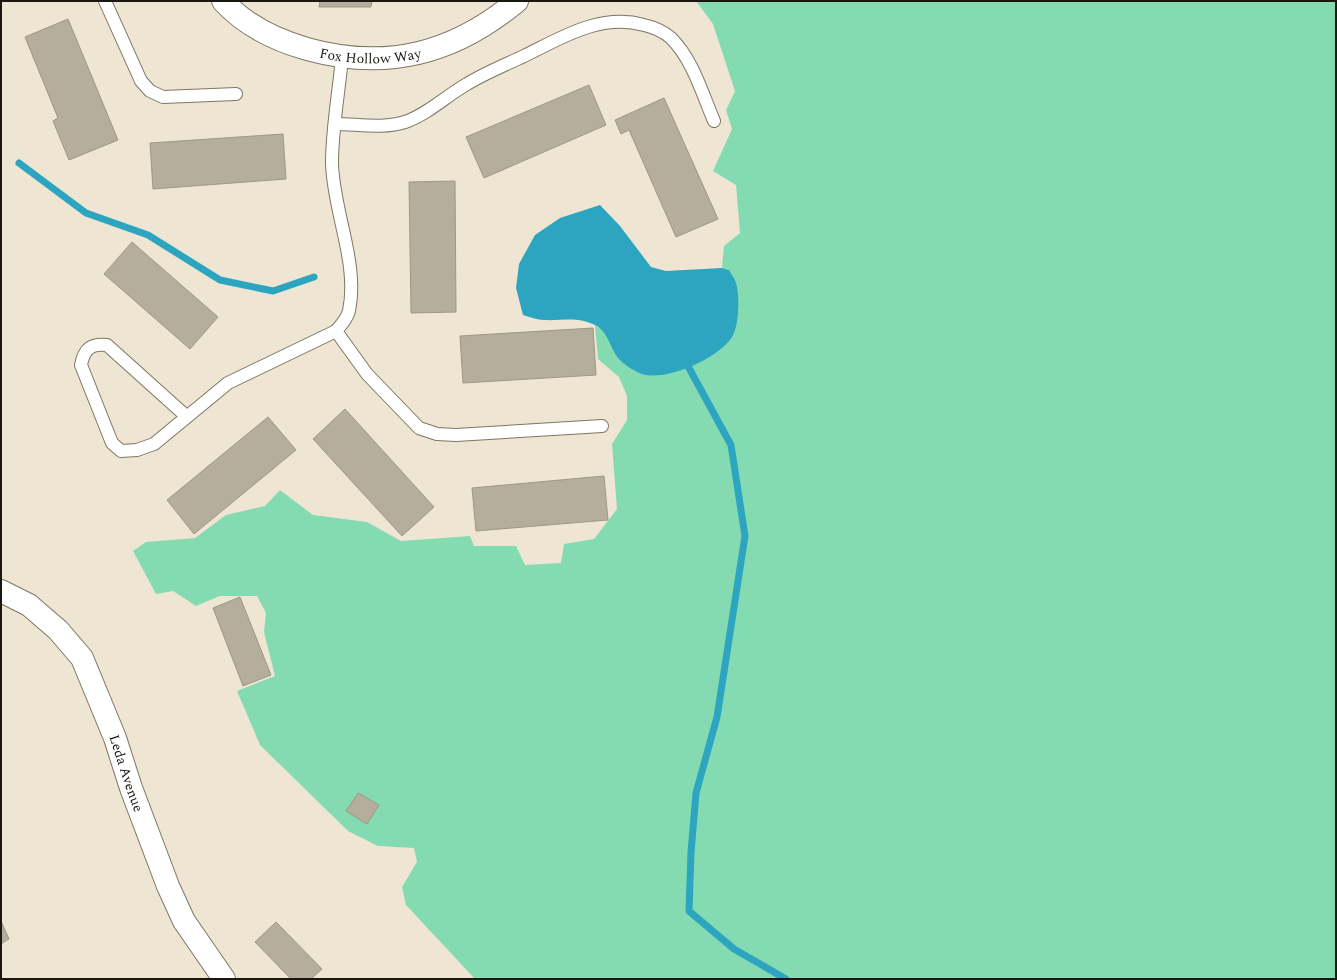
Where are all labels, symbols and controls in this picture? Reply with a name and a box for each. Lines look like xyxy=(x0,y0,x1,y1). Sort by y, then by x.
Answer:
street label: Fox Hollow Way xyxy=(317,42,424,69)
street label: Leda Avenue xyxy=(104,732,149,815)

